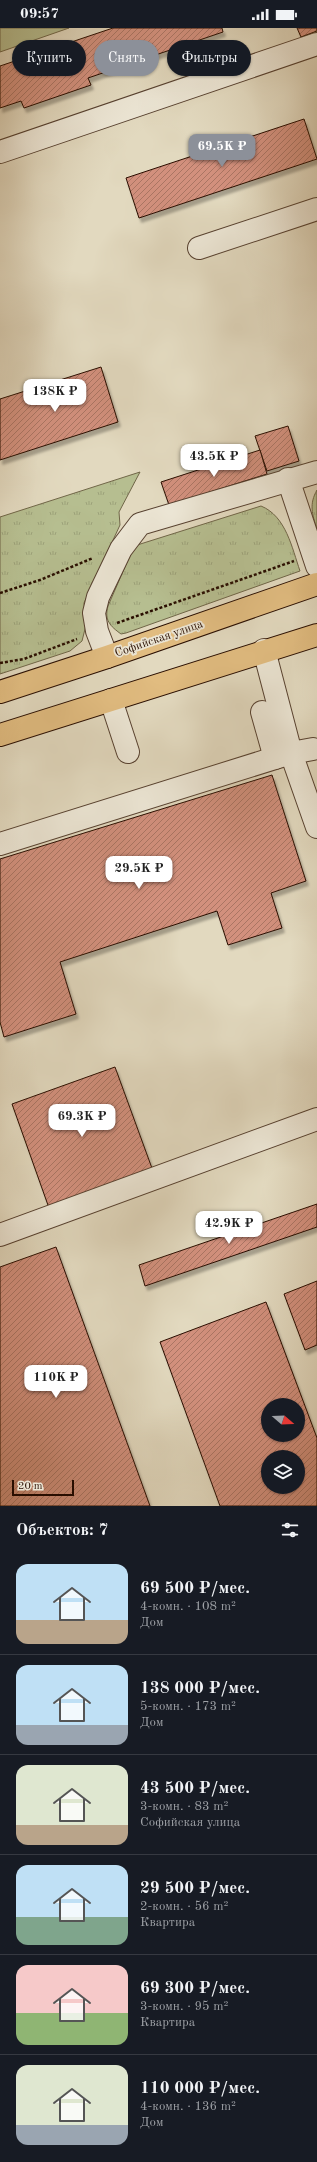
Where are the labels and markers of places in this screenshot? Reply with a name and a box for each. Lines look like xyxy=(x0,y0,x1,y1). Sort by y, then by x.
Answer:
pin: 69.5K ₽ xyxy=(185,134,259,168)
pin: 138K ₽ xyxy=(22,379,88,413)
pin: 43.5K ₽ xyxy=(177,444,251,478)
pin: 29.5K ₽ xyxy=(102,856,176,890)
pin: 69.3K ₽ xyxy=(45,1104,119,1138)
pin: 42.9K ₽ xyxy=(192,1211,266,1245)
pin: 110K ₽ xyxy=(23,1365,89,1399)

